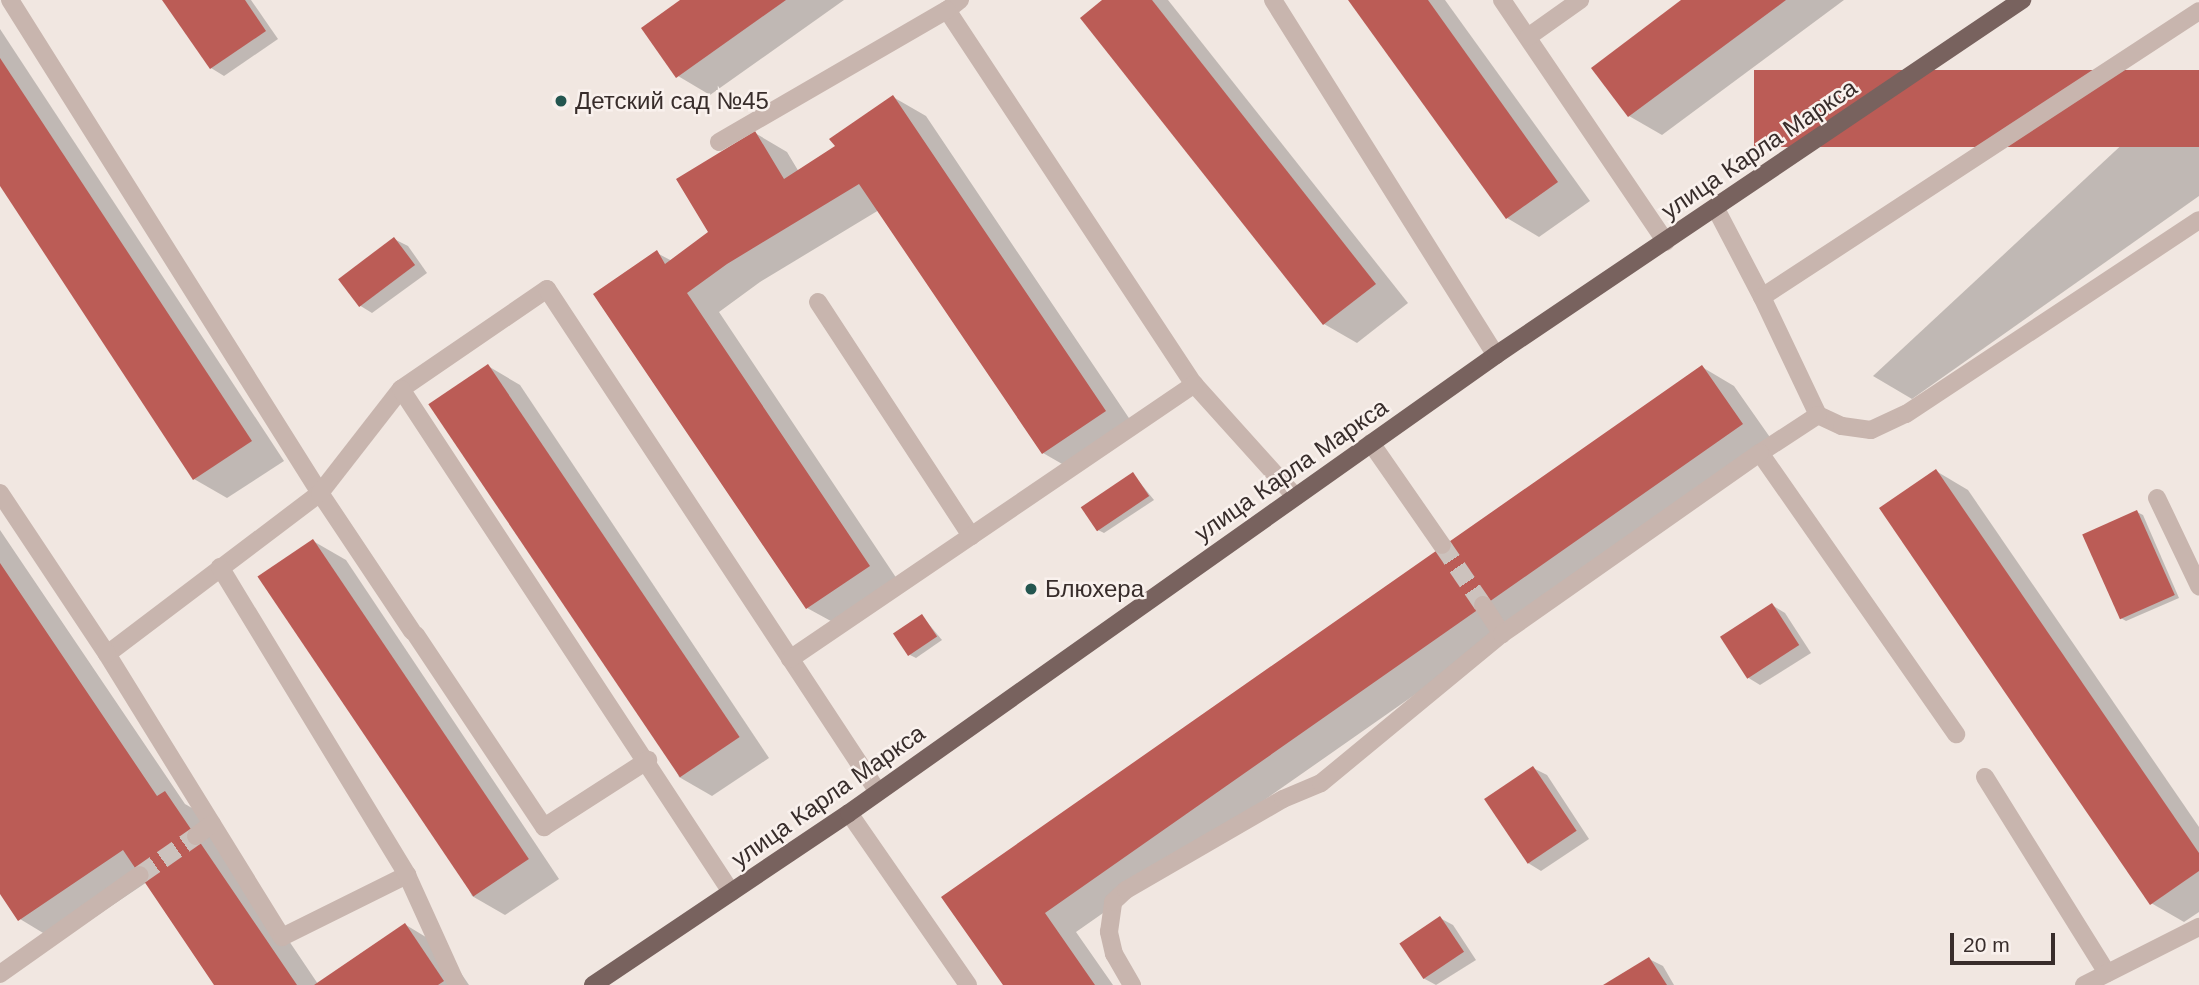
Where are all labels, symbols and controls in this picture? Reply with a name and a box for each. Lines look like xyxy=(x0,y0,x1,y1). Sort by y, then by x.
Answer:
street label: улица Карла Маркса xyxy=(1656,73,1862,225)
place label: Детский сад №45 xyxy=(575,87,769,115)
marker: Детский сад №45 xyxy=(553,93,569,109)
street label: улица Карла Маркса xyxy=(1189,392,1393,548)
place label: Блюхера xyxy=(1045,575,1144,603)
marker: Блюхера xyxy=(1023,581,1039,597)
street label: улица Карла Маркса xyxy=(726,718,930,874)
scale bar xyxy=(1954,918,2059,962)
text: 20 m xyxy=(1963,933,2010,956)

